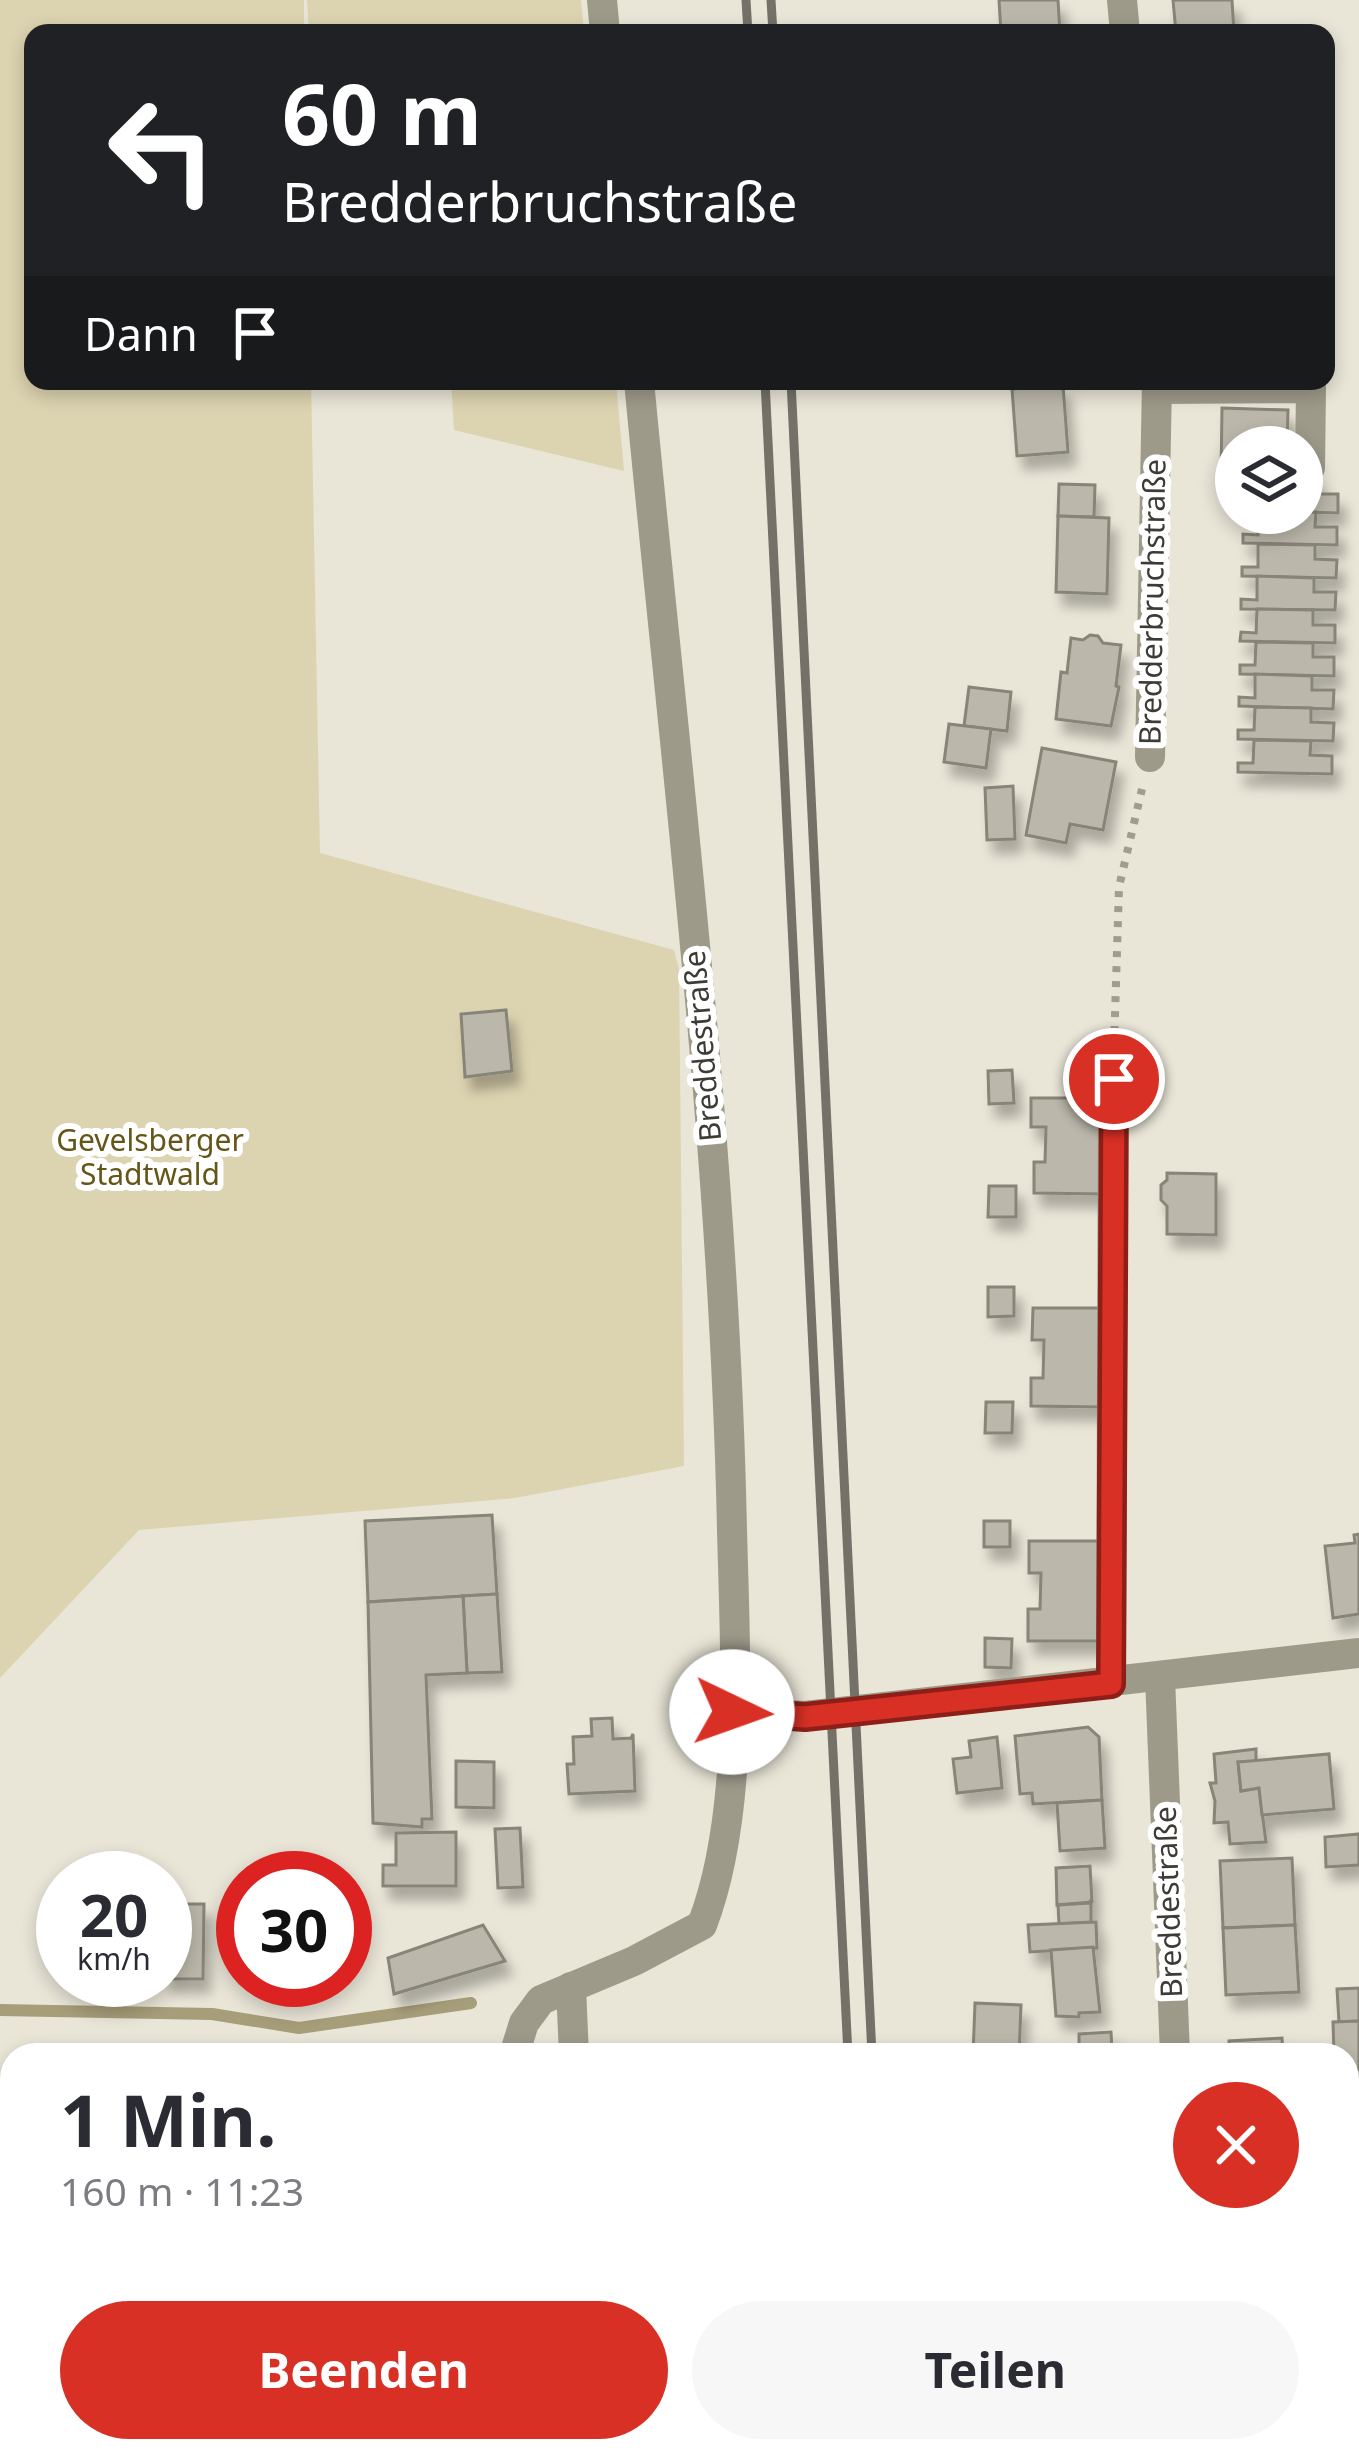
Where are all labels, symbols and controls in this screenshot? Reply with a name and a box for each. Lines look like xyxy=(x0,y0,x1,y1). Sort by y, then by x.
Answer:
text: 60 m xyxy=(282,55,482,170)
icon: left xyxy=(84,72,240,228)
text: Bredderbruchstraße xyxy=(282,164,798,238)
icon: arrive xyxy=(222,300,288,366)
text: Dann xyxy=(84,303,198,364)
map controls xyxy=(1215,426,1323,534)
button: layers xyxy=(1215,426,1323,534)
street label: Bredderbruchstraße xyxy=(1129,458,1174,746)
street label: Breddestraße xyxy=(673,949,730,1143)
pin xyxy=(1063,1028,1165,1130)
icon: arrive xyxy=(1081,1046,1147,1112)
park label: Gevelsberger Stadtwald xyxy=(56,1119,244,1194)
position arrow xyxy=(669,1649,795,1775)
street label: Breddestraße xyxy=(1144,1806,1191,1999)
speed limit sign: 30 xyxy=(216,1851,372,2007)
text: 20 xyxy=(80,1873,148,1955)
text: km/h xyxy=(77,1938,151,1979)
text: 1 Min. xyxy=(60,2070,276,2168)
button: close xyxy=(1173,2082,1299,2208)
text: 160 m · 11:23 xyxy=(60,2164,304,2217)
button: Beenden xyxy=(60,2301,668,2439)
button: Teilen xyxy=(692,2301,1299,2439)

